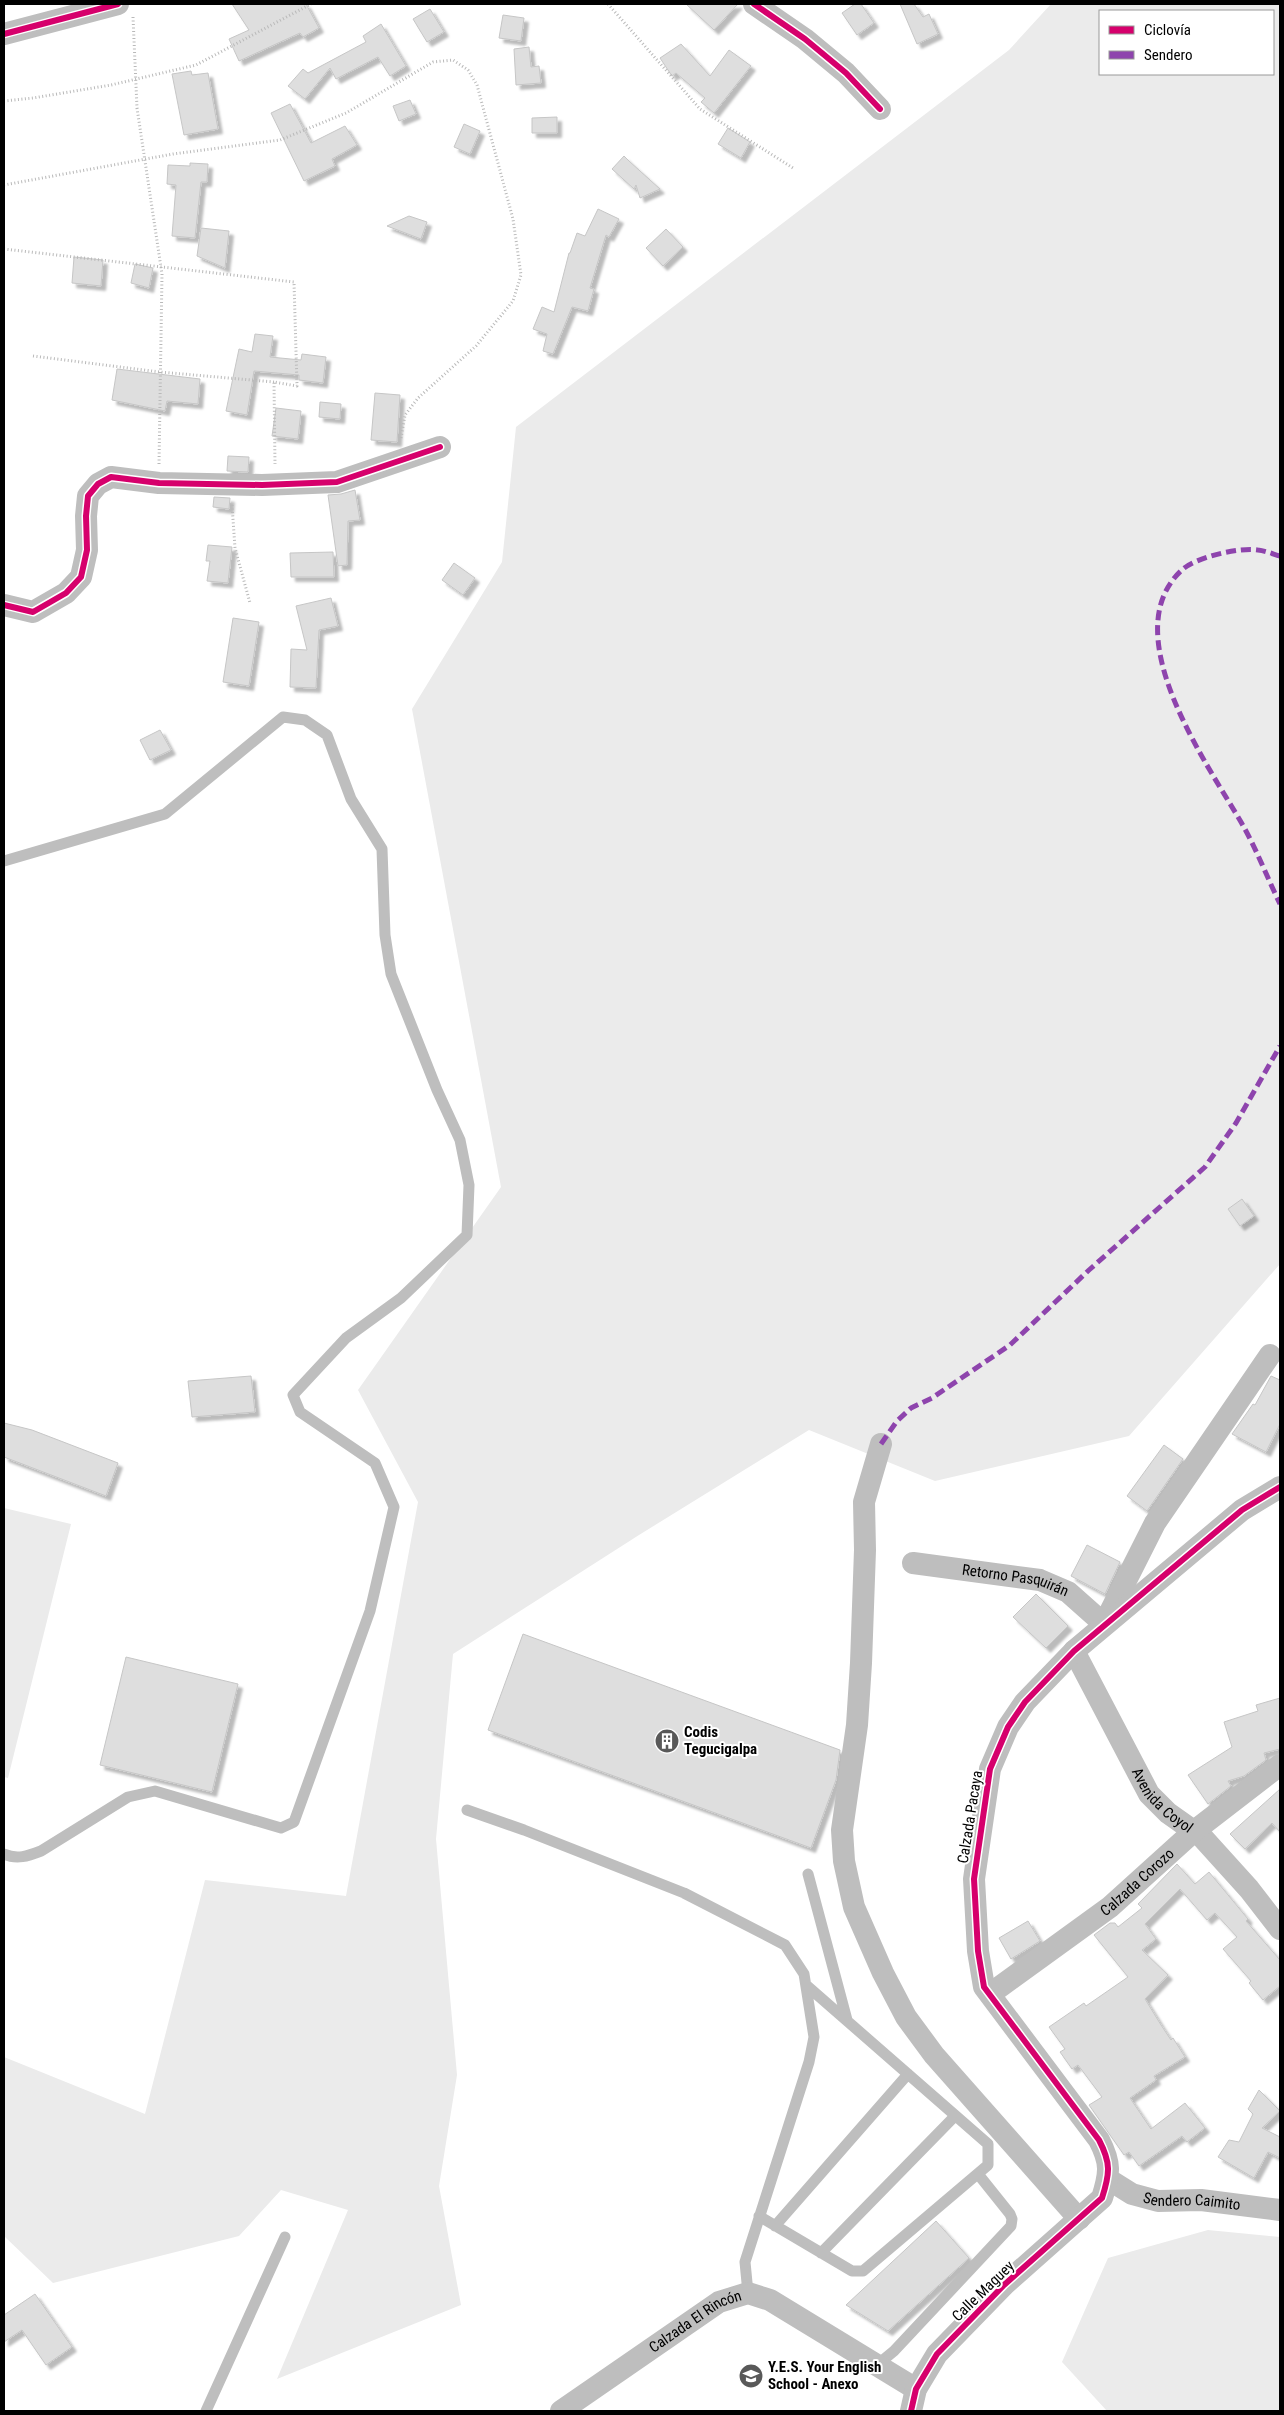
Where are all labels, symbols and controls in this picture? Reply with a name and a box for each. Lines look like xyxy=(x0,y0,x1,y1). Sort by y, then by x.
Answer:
legend xyxy=(1099,10,1274,75)
text: Ciclovía xyxy=(1144,21,1191,39)
text: Sendero xyxy=(1144,46,1193,64)
street label: Retorno Pasquirán xyxy=(961,1561,1071,1600)
place label: Codis Tegucigalpa xyxy=(684,1723,757,1758)
building icon: Codis Tegucigalpa xyxy=(654,1728,680,1754)
street label: Avenida Coyol xyxy=(1128,1765,1196,1837)
street label: Calzada Pacaya xyxy=(954,1769,986,1865)
street label: Calzada Corozo xyxy=(1097,1845,1178,1920)
street label: Sendero Caimito xyxy=(1141,2188,1241,2214)
street label: Calle Maguey xyxy=(948,2257,1018,2325)
street label: Calzada El Rincón xyxy=(646,2287,744,2356)
place label: Y.E.S. Your English School - Anexo xyxy=(768,2358,881,2393)
school or university icon: Y.E.S. Your English School - Anexo xyxy=(738,2363,764,2389)

